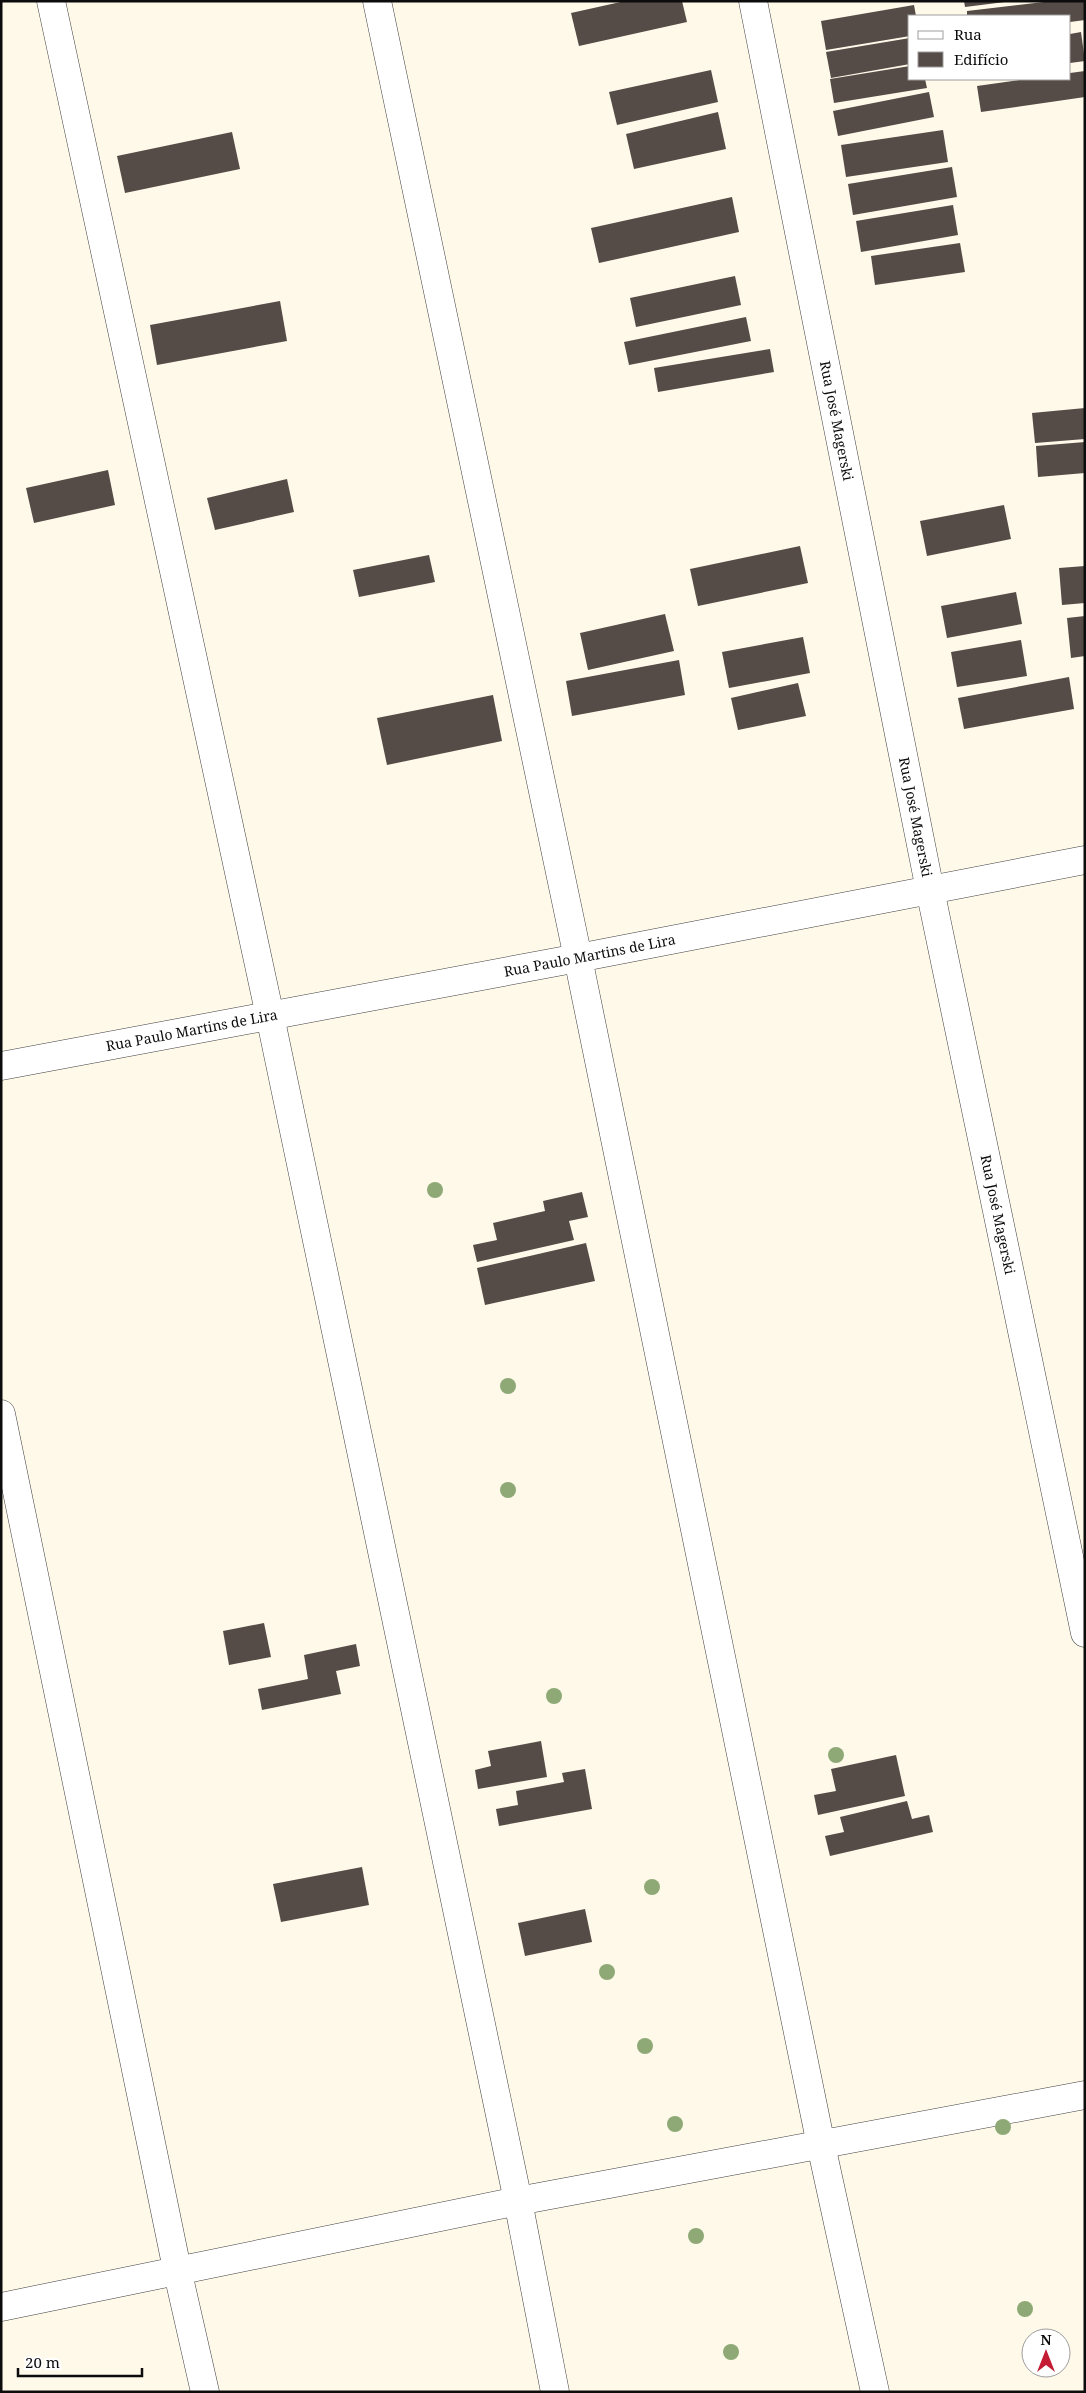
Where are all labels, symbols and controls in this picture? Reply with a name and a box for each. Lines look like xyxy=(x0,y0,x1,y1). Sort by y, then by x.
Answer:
legend xyxy=(908,15,1071,80)
text: Rua xyxy=(954,24,982,44)
text: Edifício xyxy=(954,49,1009,69)
street label: Rua José Magerski xyxy=(816,359,858,483)
street label: Rua José Magerski xyxy=(895,755,937,879)
street label: Rua Paulo Martins de Lira xyxy=(502,929,677,981)
street label: Rua Paulo Martins de Lira xyxy=(104,1004,279,1055)
street label: Rua José Magerski xyxy=(977,1153,1020,1277)
north arrow xyxy=(1021,2328,1071,2378)
text: N xyxy=(1040,2330,1052,2349)
scale bar xyxy=(18,2346,141,2378)
text: 20 m xyxy=(25,2352,60,2372)

